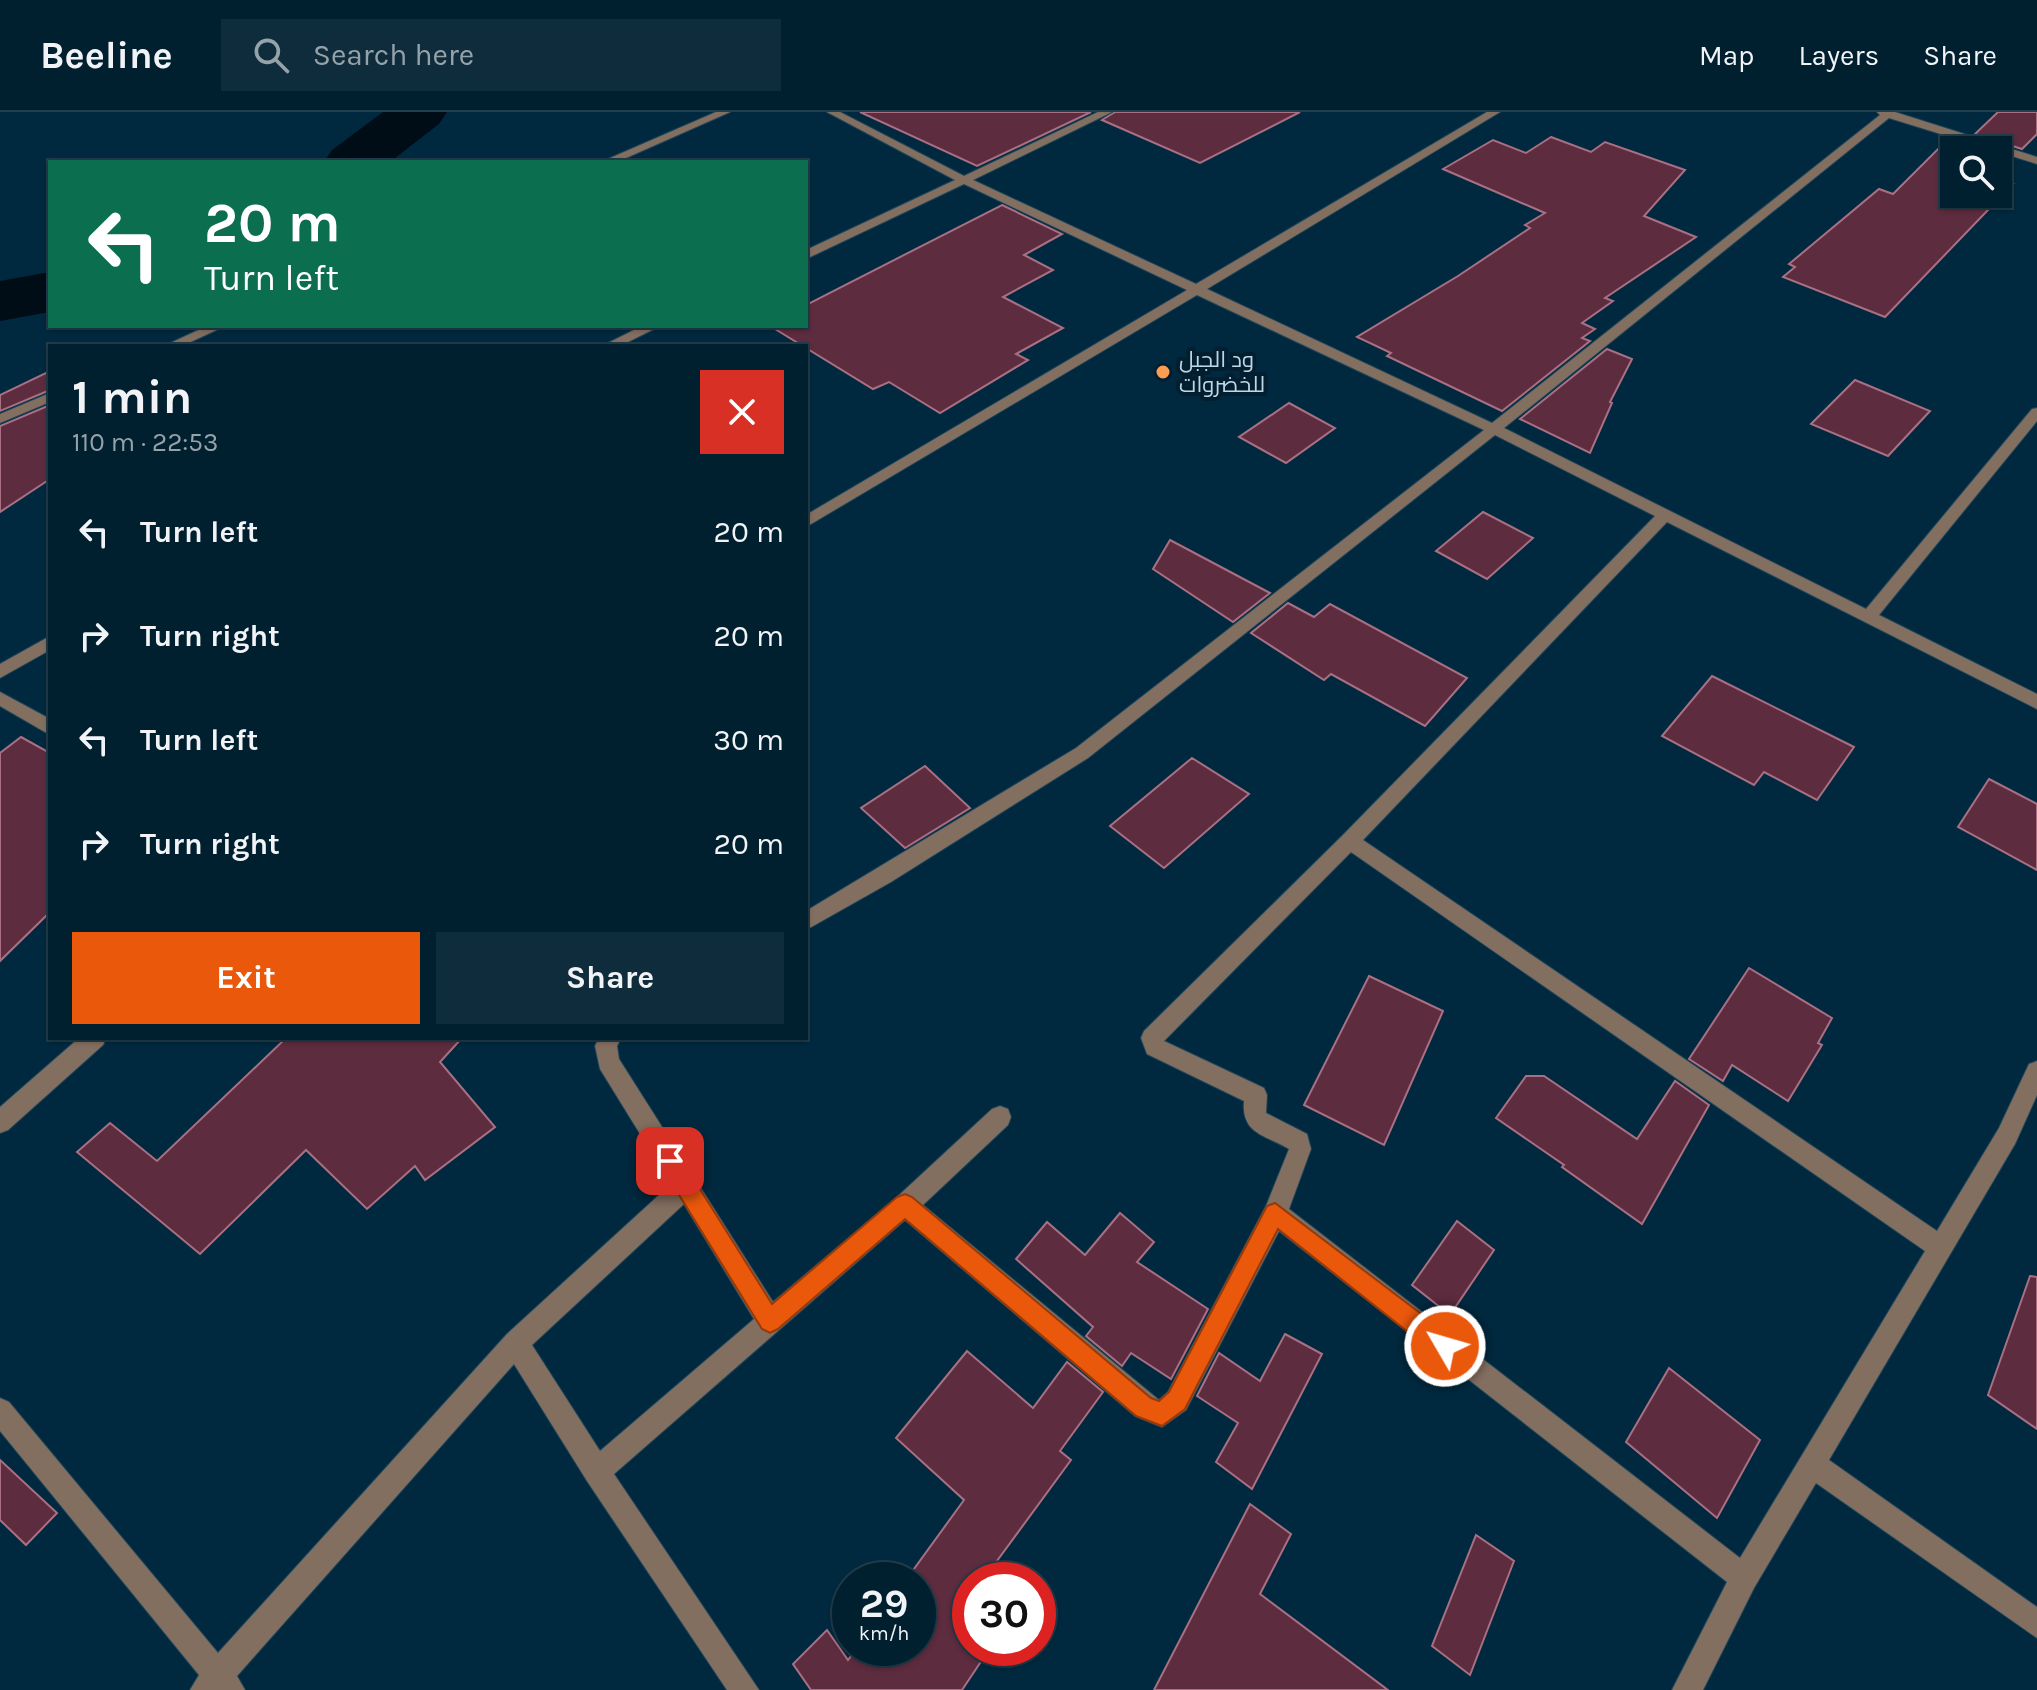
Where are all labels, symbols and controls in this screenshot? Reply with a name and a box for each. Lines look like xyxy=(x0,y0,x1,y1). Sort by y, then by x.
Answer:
search box xyxy=(221,19,781,91)
text: Beeline xyxy=(40,33,173,78)
icon: search xyxy=(249,33,293,77)
text: Search here xyxy=(313,37,474,73)
text: Map xyxy=(1699,39,1754,72)
text: Layers xyxy=(1798,39,1879,72)
text: Share xyxy=(1923,39,1997,72)
map controls xyxy=(1940,136,2012,208)
button: search xyxy=(1940,136,2012,208)
text: 20 m xyxy=(204,190,341,255)
icon: left xyxy=(72,192,176,296)
text: Turn left xyxy=(204,257,339,299)
place label: ود الجبل للخضروات xyxy=(1179,347,1265,398)
marker: ود الجبل للخضروات xyxy=(1154,363,1172,381)
text: 1 min xyxy=(72,369,192,425)
button: close xyxy=(700,370,784,454)
text: 110 m · 22:53 xyxy=(72,427,218,458)
icon: left xyxy=(72,510,116,554)
text: Turn left xyxy=(140,514,258,550)
text: 20 m xyxy=(714,514,784,550)
icon: right xyxy=(72,614,116,658)
text: Turn right xyxy=(140,618,280,654)
text: 20 m xyxy=(714,618,784,654)
icon: left xyxy=(72,718,116,762)
text: Turn left xyxy=(140,722,258,758)
text: 30 m xyxy=(713,722,784,758)
icon: right xyxy=(72,822,116,866)
text: Turn right xyxy=(140,826,280,862)
text: 20 m xyxy=(714,826,784,862)
button: Exit xyxy=(72,932,420,1024)
button: Share xyxy=(436,932,784,1024)
pin xyxy=(636,1127,704,1195)
icon: arrive xyxy=(648,1139,692,1183)
position arrow xyxy=(1403,1304,1487,1388)
speed limit sign: 30 xyxy=(952,1562,1056,1666)
text: 29 xyxy=(860,1580,908,1627)
text: km/h xyxy=(859,1622,909,1645)

